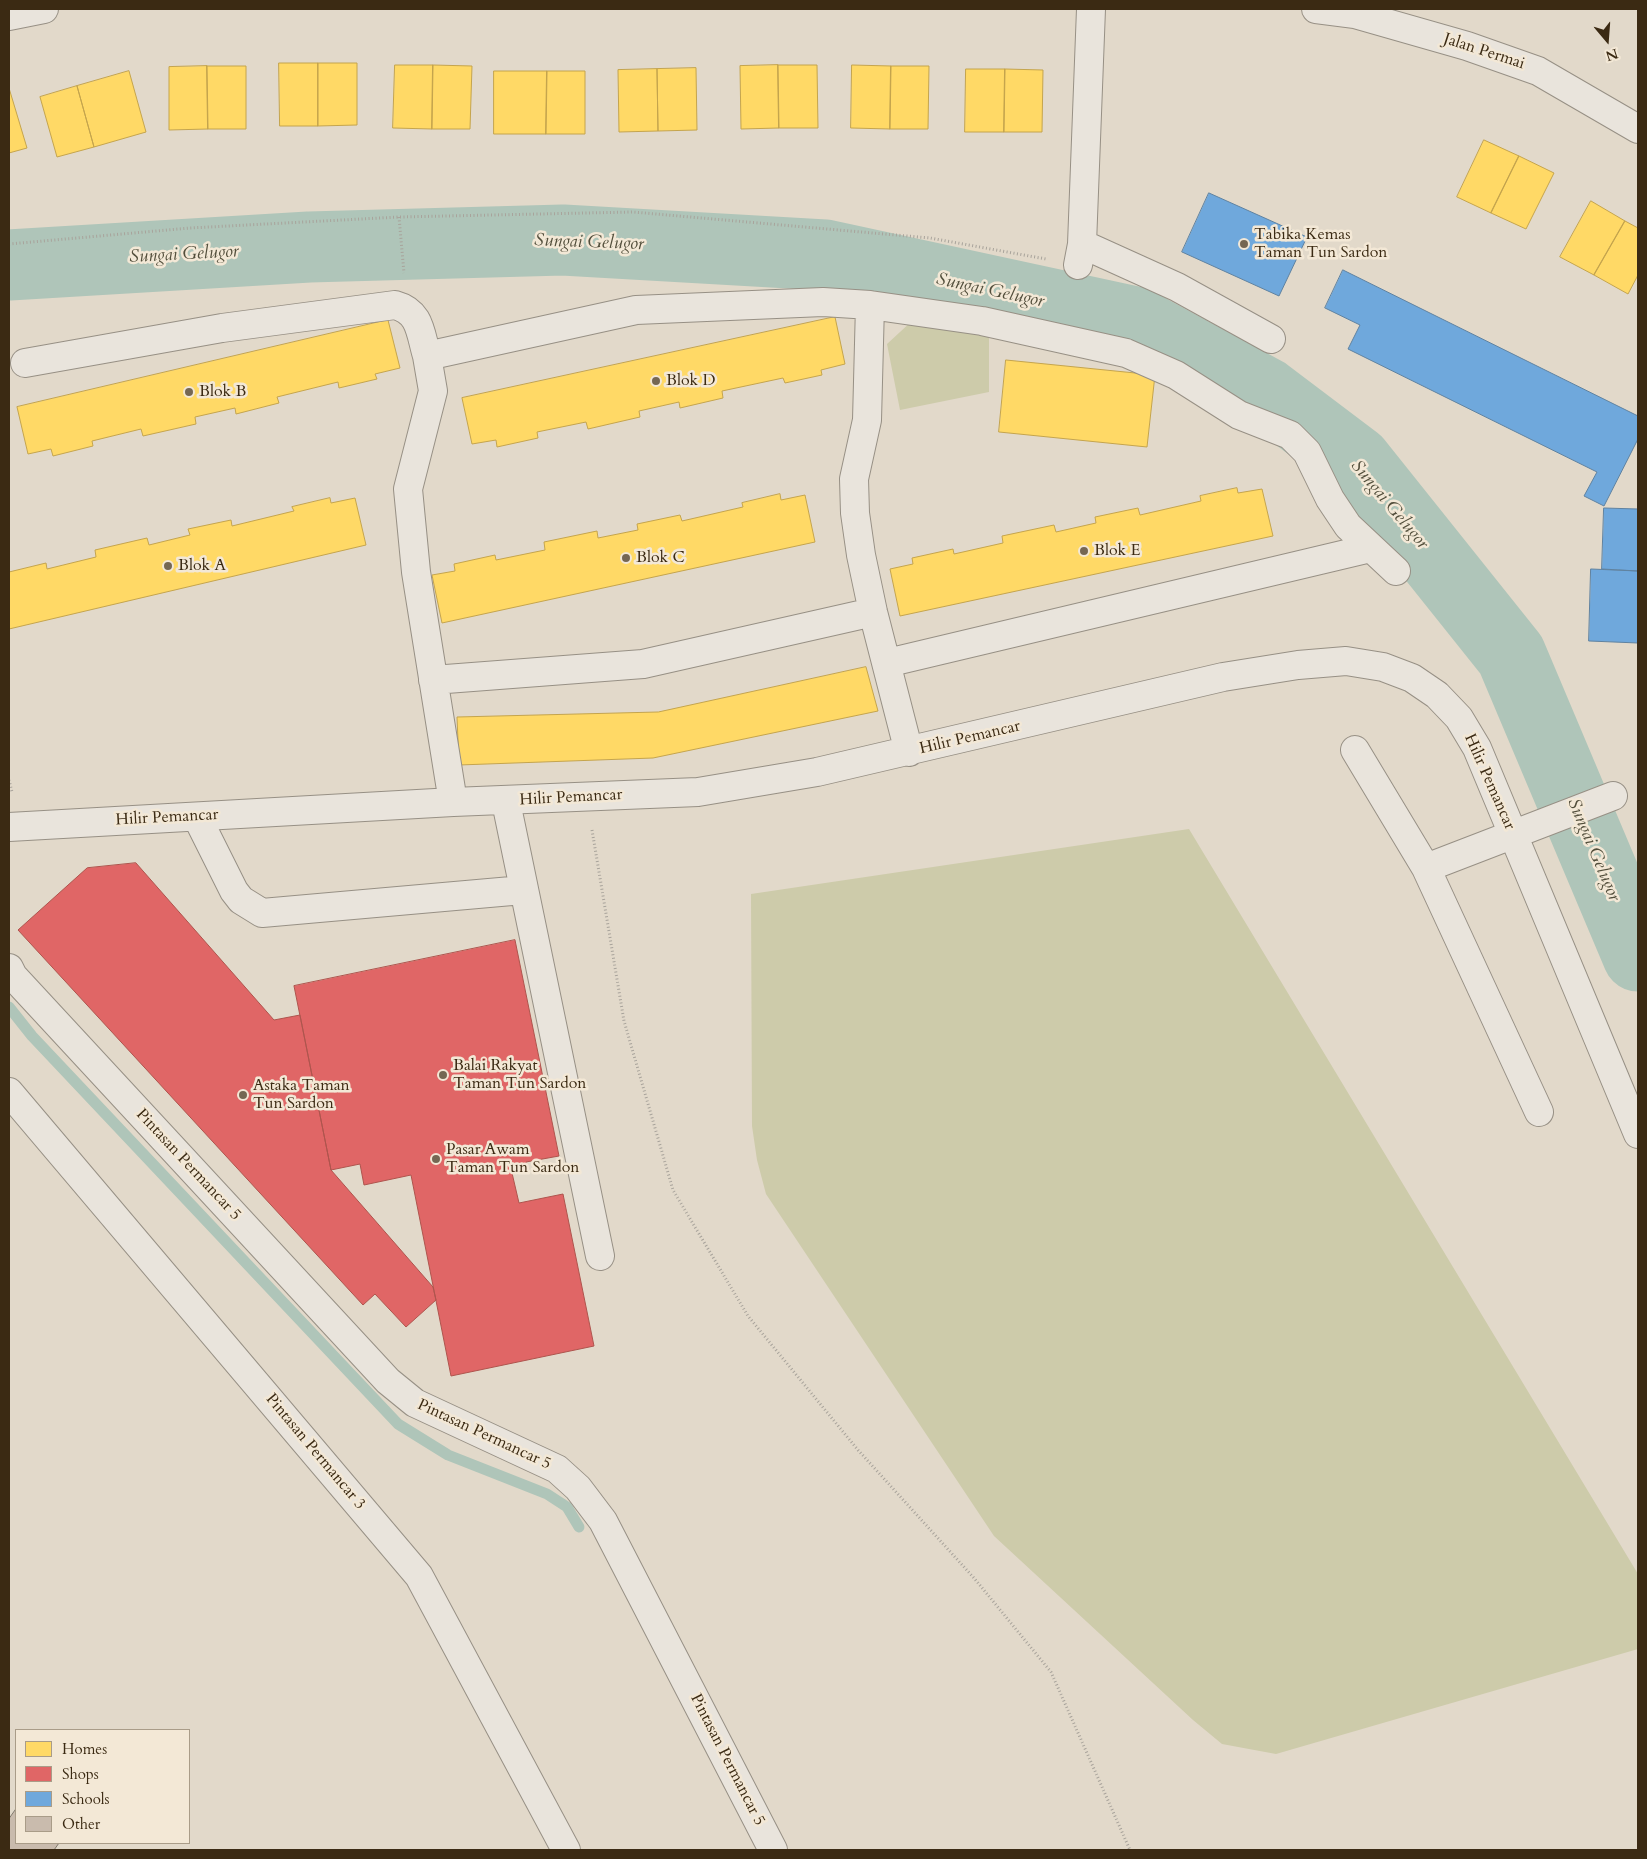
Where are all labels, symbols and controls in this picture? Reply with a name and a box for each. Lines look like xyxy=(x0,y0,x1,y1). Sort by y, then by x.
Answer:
north arrow xyxy=(1582,15,1632,65)
street label: Jalan Permai xyxy=(1441,30,1527,74)
text: N xyxy=(1603,44,1621,66)
place label: Tabika Kemas Taman Tun Sardon xyxy=(1254,225,1387,263)
water label: Sungai Gelugor xyxy=(534,230,644,256)
marker: Tabika Kemas Taman Tun Sardon xyxy=(1238,238,1250,250)
water label: Sungai Gelugor xyxy=(129,241,239,269)
water label: Sungai Gelugor xyxy=(934,269,1046,313)
place label: Blok D xyxy=(666,371,715,391)
marker: Blok D xyxy=(650,375,662,387)
place label: Blok B xyxy=(199,382,246,402)
marker: Blok B xyxy=(183,386,195,398)
water label: Sungai Gelugor xyxy=(1345,456,1433,554)
place label: Blok E xyxy=(1094,541,1140,561)
marker: Blok E xyxy=(1078,545,1090,557)
place label: Blok C xyxy=(636,548,685,568)
marker: Blok C xyxy=(620,552,632,564)
place label: Blok A xyxy=(178,556,226,576)
marker: Blok A xyxy=(162,560,174,572)
street label: Hilir Pemancar xyxy=(918,717,1022,759)
street label: Hilir Pemancar xyxy=(1459,731,1519,833)
street label: Hilir Pemancar xyxy=(519,786,623,810)
water label: Sungai Gelugor xyxy=(1562,795,1624,905)
street label: Hilir Pemancar xyxy=(115,806,219,830)
place label: Balai Rakyat Taman Tun Sardon xyxy=(453,1056,586,1094)
marker: Balai Rakyat Taman Tun Sardon xyxy=(437,1069,449,1081)
place label: Astaka Taman Tun Sardon xyxy=(253,1076,350,1114)
marker: Astaka Taman Tun Sardon xyxy=(237,1089,249,1101)
street label: Pintasan Permancar 5 xyxy=(131,1105,245,1225)
place label: Pasar Awam Taman Tun Sardon xyxy=(446,1140,579,1178)
marker: Pasar Awam Taman Tun Sardon xyxy=(430,1153,442,1165)
street label: Pintasan Permancar 3 xyxy=(261,1390,369,1514)
street label: Pintasan Permancar 5 xyxy=(414,1396,554,1474)
street label: Pintasan Permancar 5 xyxy=(685,1691,769,1829)
legend xyxy=(15,1729,190,1844)
text: Homes xyxy=(62,1739,107,1759)
text: Shops xyxy=(62,1764,99,1784)
text: Schools xyxy=(62,1789,110,1809)
text: Other xyxy=(62,1814,100,1834)

